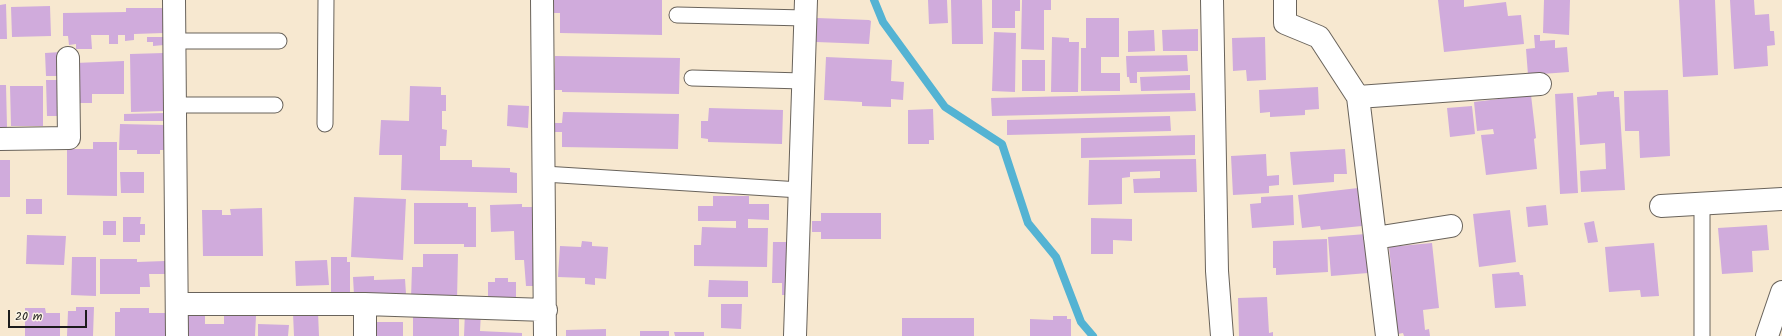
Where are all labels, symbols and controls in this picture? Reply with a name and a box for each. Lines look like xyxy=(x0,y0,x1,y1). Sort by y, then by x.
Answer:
scale bar xyxy=(10,302,89,328)
text: 20 m xyxy=(15,307,42,326)

